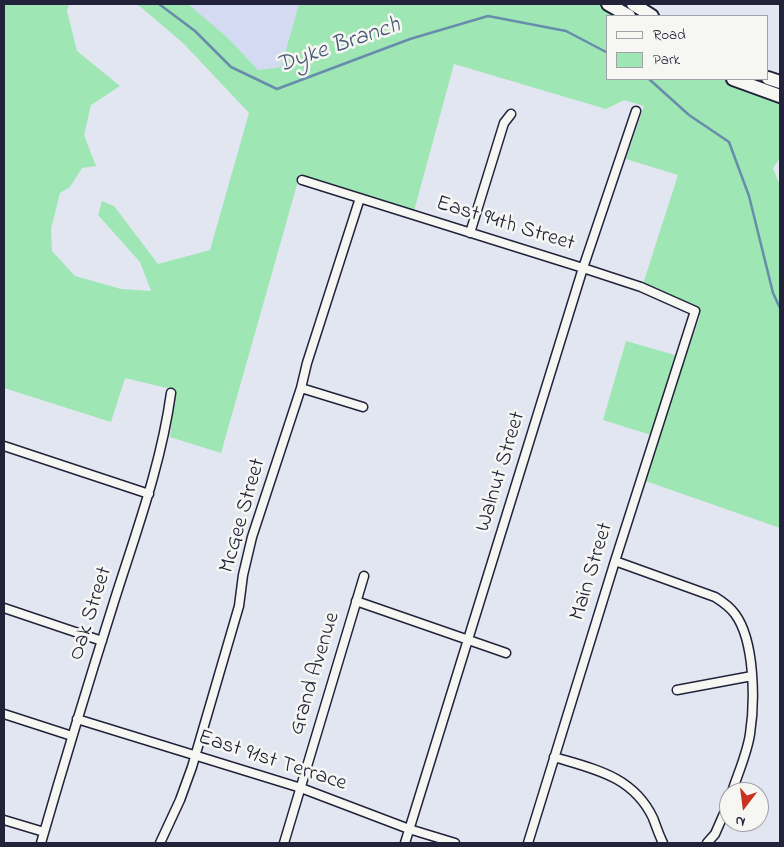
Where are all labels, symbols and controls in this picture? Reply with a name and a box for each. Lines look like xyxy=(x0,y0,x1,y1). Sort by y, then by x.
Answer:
water label: Dyke Branch xyxy=(273,12,405,82)
legend xyxy=(606,15,769,80)
text: Road xyxy=(653,24,686,46)
text: Park xyxy=(653,49,680,71)
street label: East 94th Street xyxy=(432,191,578,259)
street label: Walnut Street xyxy=(471,409,533,535)
street label: McGee Street xyxy=(215,456,273,576)
street label: Main Street xyxy=(566,520,620,624)
street label: Oak Street xyxy=(64,564,120,664)
street label: Grand Avenue xyxy=(285,609,347,739)
street label: East 91st Terrace xyxy=(194,726,350,798)
north arrow xyxy=(719,782,769,832)
text: N xyxy=(733,810,748,832)

